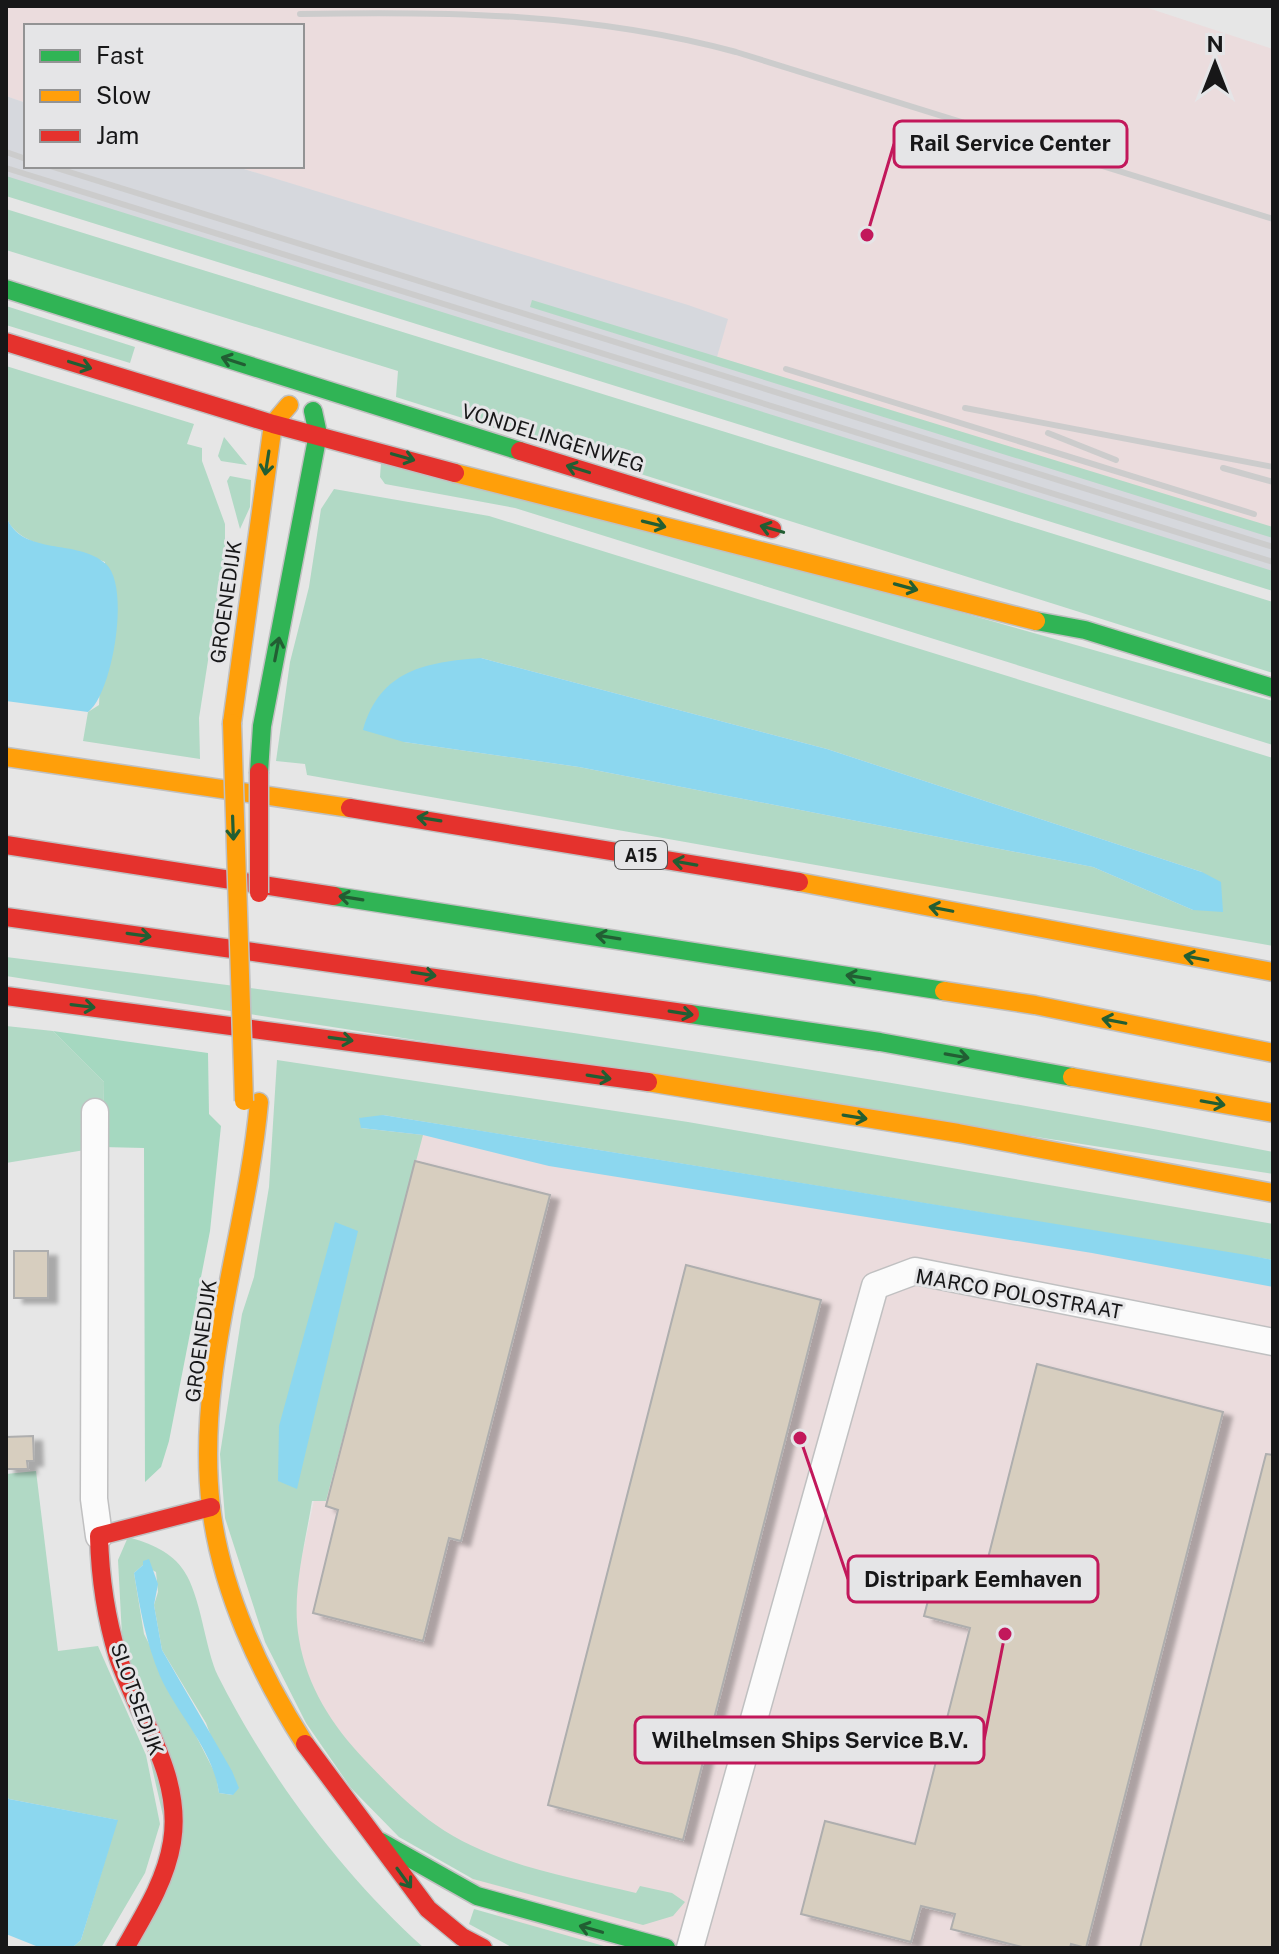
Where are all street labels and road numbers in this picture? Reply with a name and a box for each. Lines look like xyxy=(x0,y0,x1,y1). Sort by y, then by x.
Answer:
street label: VONDELINGENWEG xyxy=(459,399,647,477)
street label: GROENEDIJK xyxy=(206,539,246,665)
road number: A15 xyxy=(615,841,667,869)
street label: MARCO POLOSTRAAT xyxy=(914,1264,1124,1324)
street label: GROENEDIJK xyxy=(181,1278,221,1404)
street label: SLOTSEDIJK xyxy=(106,1639,168,1759)

